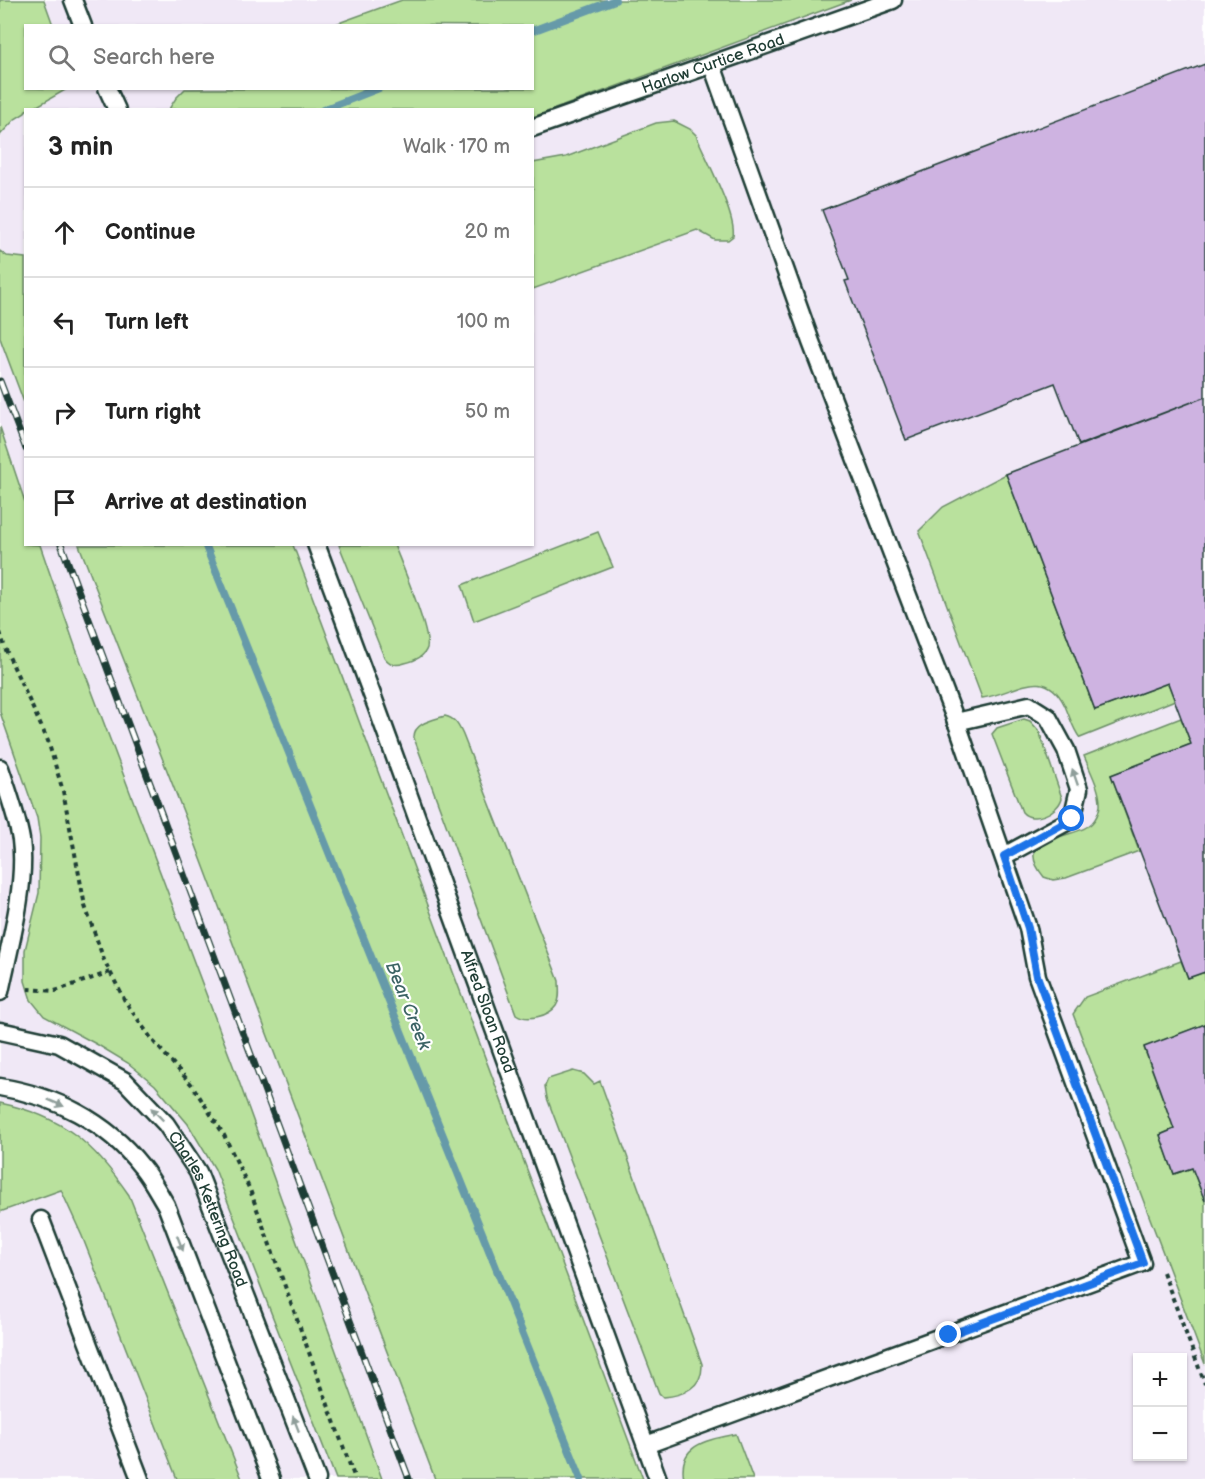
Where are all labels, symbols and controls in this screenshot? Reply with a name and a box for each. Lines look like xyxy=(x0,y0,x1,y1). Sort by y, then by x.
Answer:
search box xyxy=(24,24,534,90)
street label: Harlow Curtice Road xyxy=(639,30,787,98)
icon: search xyxy=(45,41,78,74)
text: Search here xyxy=(93,44,215,71)
text: 3 min xyxy=(48,132,113,163)
text: Walk · 170 m xyxy=(403,135,510,159)
icon: ahead xyxy=(48,216,81,249)
text: Continue xyxy=(105,219,195,246)
text: 20 m xyxy=(465,220,510,244)
icon: left xyxy=(48,306,81,339)
text: Turn left xyxy=(105,309,189,336)
text: 100 m xyxy=(457,310,510,334)
icon: right xyxy=(48,396,81,429)
text: Turn right xyxy=(105,399,201,426)
text: 50 m xyxy=(465,400,510,424)
icon: arrive xyxy=(48,486,81,519)
text: Arrive at destination xyxy=(105,489,307,516)
one-way arrow xyxy=(1070,768,1079,786)
route start xyxy=(1058,805,1084,831)
street label: Alfred Sloan Road xyxy=(456,947,519,1076)
water label: Bear Creek xyxy=(381,959,436,1054)
one-way arrow xyxy=(47,1098,65,1108)
one-way arrow xyxy=(150,1108,164,1122)
street label: Charles Kettering Road xyxy=(164,1128,251,1290)
one-way arrow xyxy=(176,1235,186,1253)
route end xyxy=(935,1321,961,1347)
map controls xyxy=(1133,1353,1187,1461)
button: + xyxy=(1133,1353,1187,1407)
button: − xyxy=(1133,1407,1187,1461)
one-way arrow xyxy=(291,1415,301,1433)

